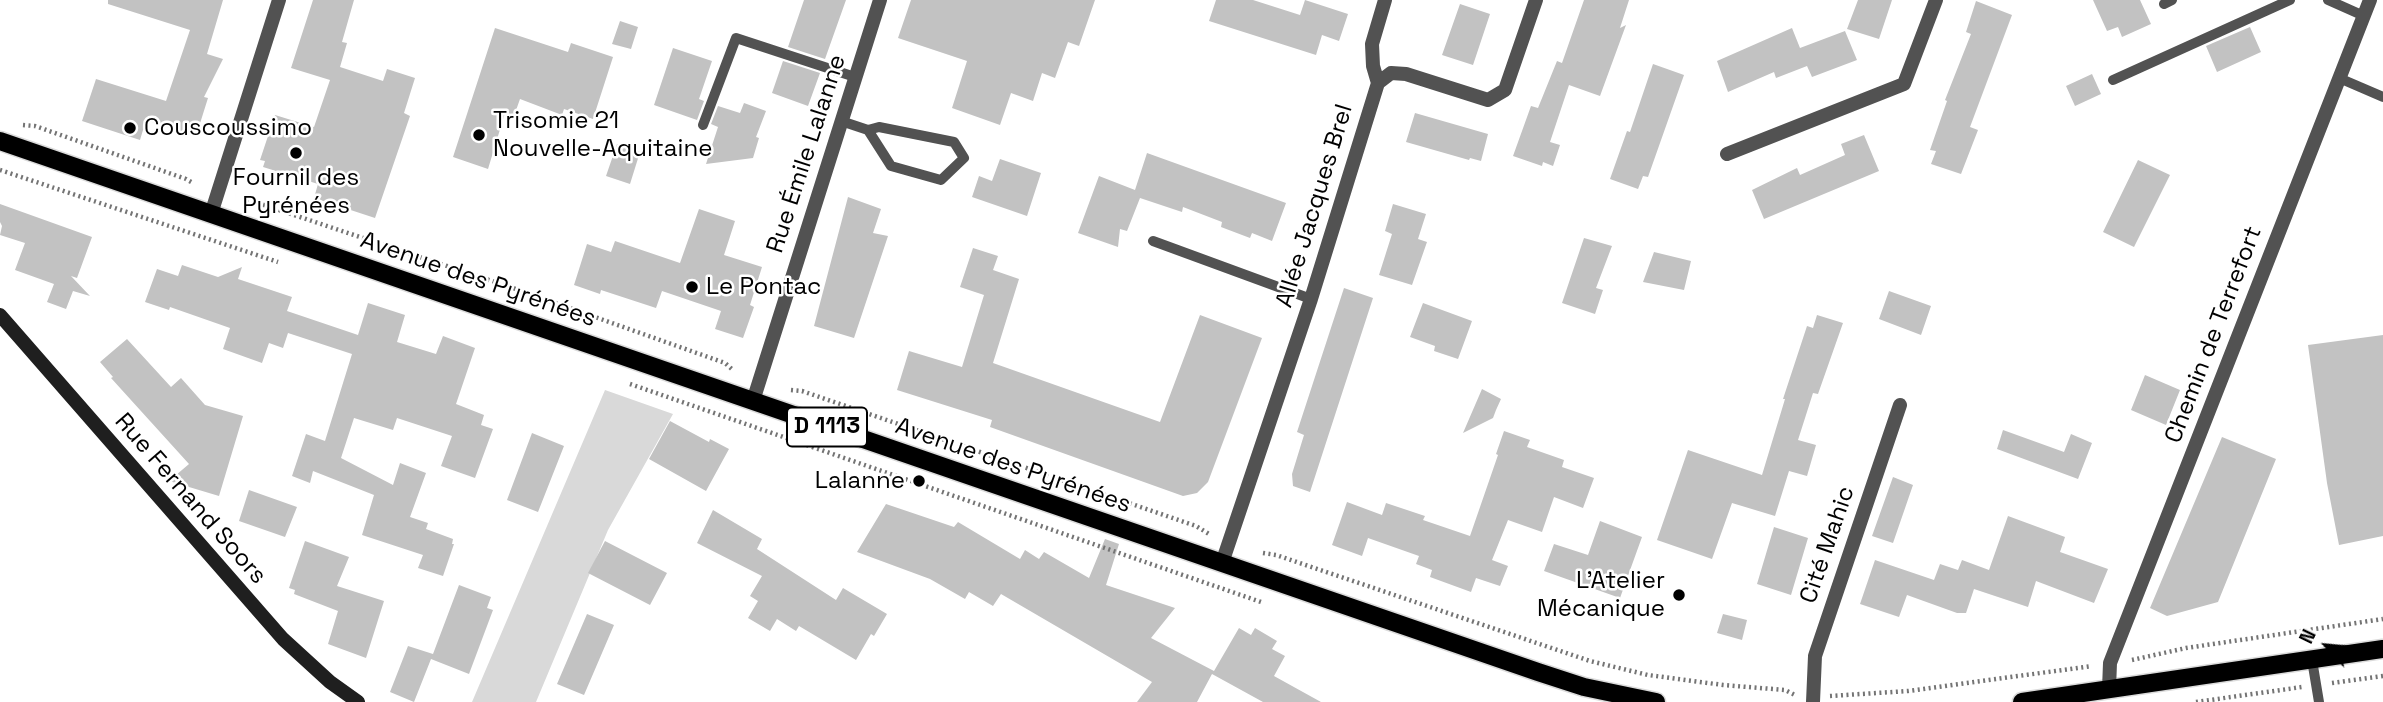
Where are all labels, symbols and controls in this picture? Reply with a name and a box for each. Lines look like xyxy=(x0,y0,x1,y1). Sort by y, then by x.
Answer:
street label: Rue Émile Lalanne xyxy=(761,51,853,257)
street label: Allée Jacques Brel xyxy=(1270,101,1360,311)
place label: Trisomie 21 Nouvelle-Aquitaine xyxy=(493,107,712,163)
place label: Couscoussimo xyxy=(144,114,312,142)
marker: Couscoussimo xyxy=(122,120,138,136)
marker: Trisomie 21 Nouvelle-Aquitaine xyxy=(471,127,487,143)
marker: Fournil des Pyrénées xyxy=(288,145,304,161)
place label: Fournil des Pyrénées xyxy=(233,164,359,220)
street label: Chemin de Terrefort xyxy=(2159,223,2269,447)
street label: Avenue des Pyrénées xyxy=(356,226,600,334)
place label: Le Pontac xyxy=(706,273,821,301)
marker: Le Pontac xyxy=(684,279,700,295)
street label: Rue Fernand Soors xyxy=(108,408,272,590)
road number: D 1113 xyxy=(787,408,867,446)
street label: Avenue des Pyrénées xyxy=(891,412,1135,520)
place label: Lalanne xyxy=(815,467,905,495)
marker: Lalanne xyxy=(911,473,927,489)
street label: Cité Mahic xyxy=(1795,483,1861,607)
place label: L'Atelier Mécanique xyxy=(1537,567,1665,623)
marker: L'Atelier Mécanique xyxy=(1671,587,1687,603)
north arrow xyxy=(2292,611,2362,681)
text: N xyxy=(2294,625,2322,648)

